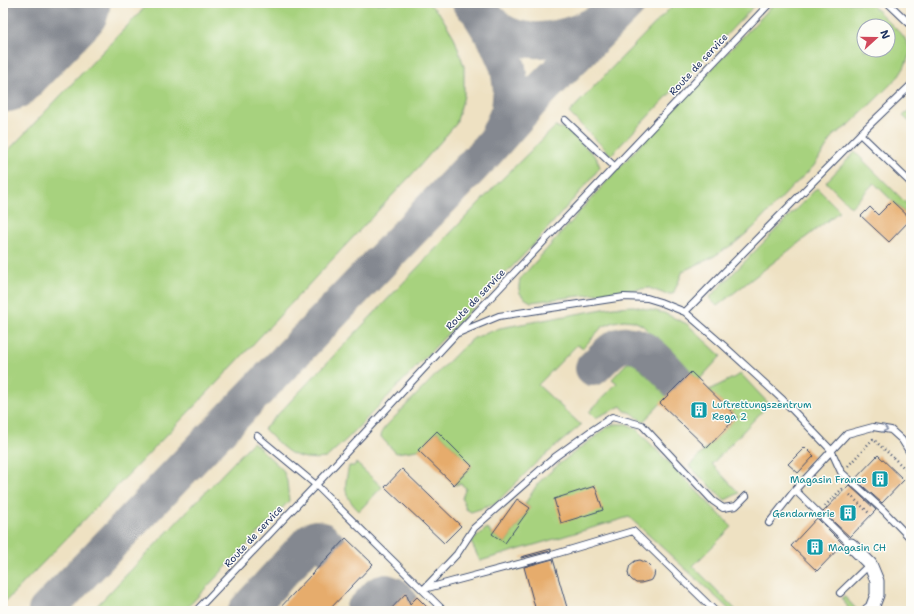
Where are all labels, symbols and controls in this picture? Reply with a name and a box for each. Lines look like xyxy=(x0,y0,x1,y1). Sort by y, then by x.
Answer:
north arrow xyxy=(856,18,896,58)
text: N xyxy=(876,28,894,42)
street label: Route de service xyxy=(666,30,731,98)
street label: Route de service xyxy=(443,266,508,333)
place label: Luftrettungszentrum Rega 2 xyxy=(712,398,812,423)
building icon: Luftrettungszentrum Rega 2 xyxy=(689,400,709,420)
one-way arrow xyxy=(882,425,888,433)
building icon: Magasin France xyxy=(870,469,890,489)
place label: Magasin France xyxy=(790,473,867,486)
street label: Route de service xyxy=(221,502,286,570)
building icon: Gendarmerie xyxy=(838,503,858,523)
place label: Gendarmerie xyxy=(772,507,835,520)
building icon: Magasin CH xyxy=(805,537,825,557)
place label: Magasin CH xyxy=(828,541,886,554)

